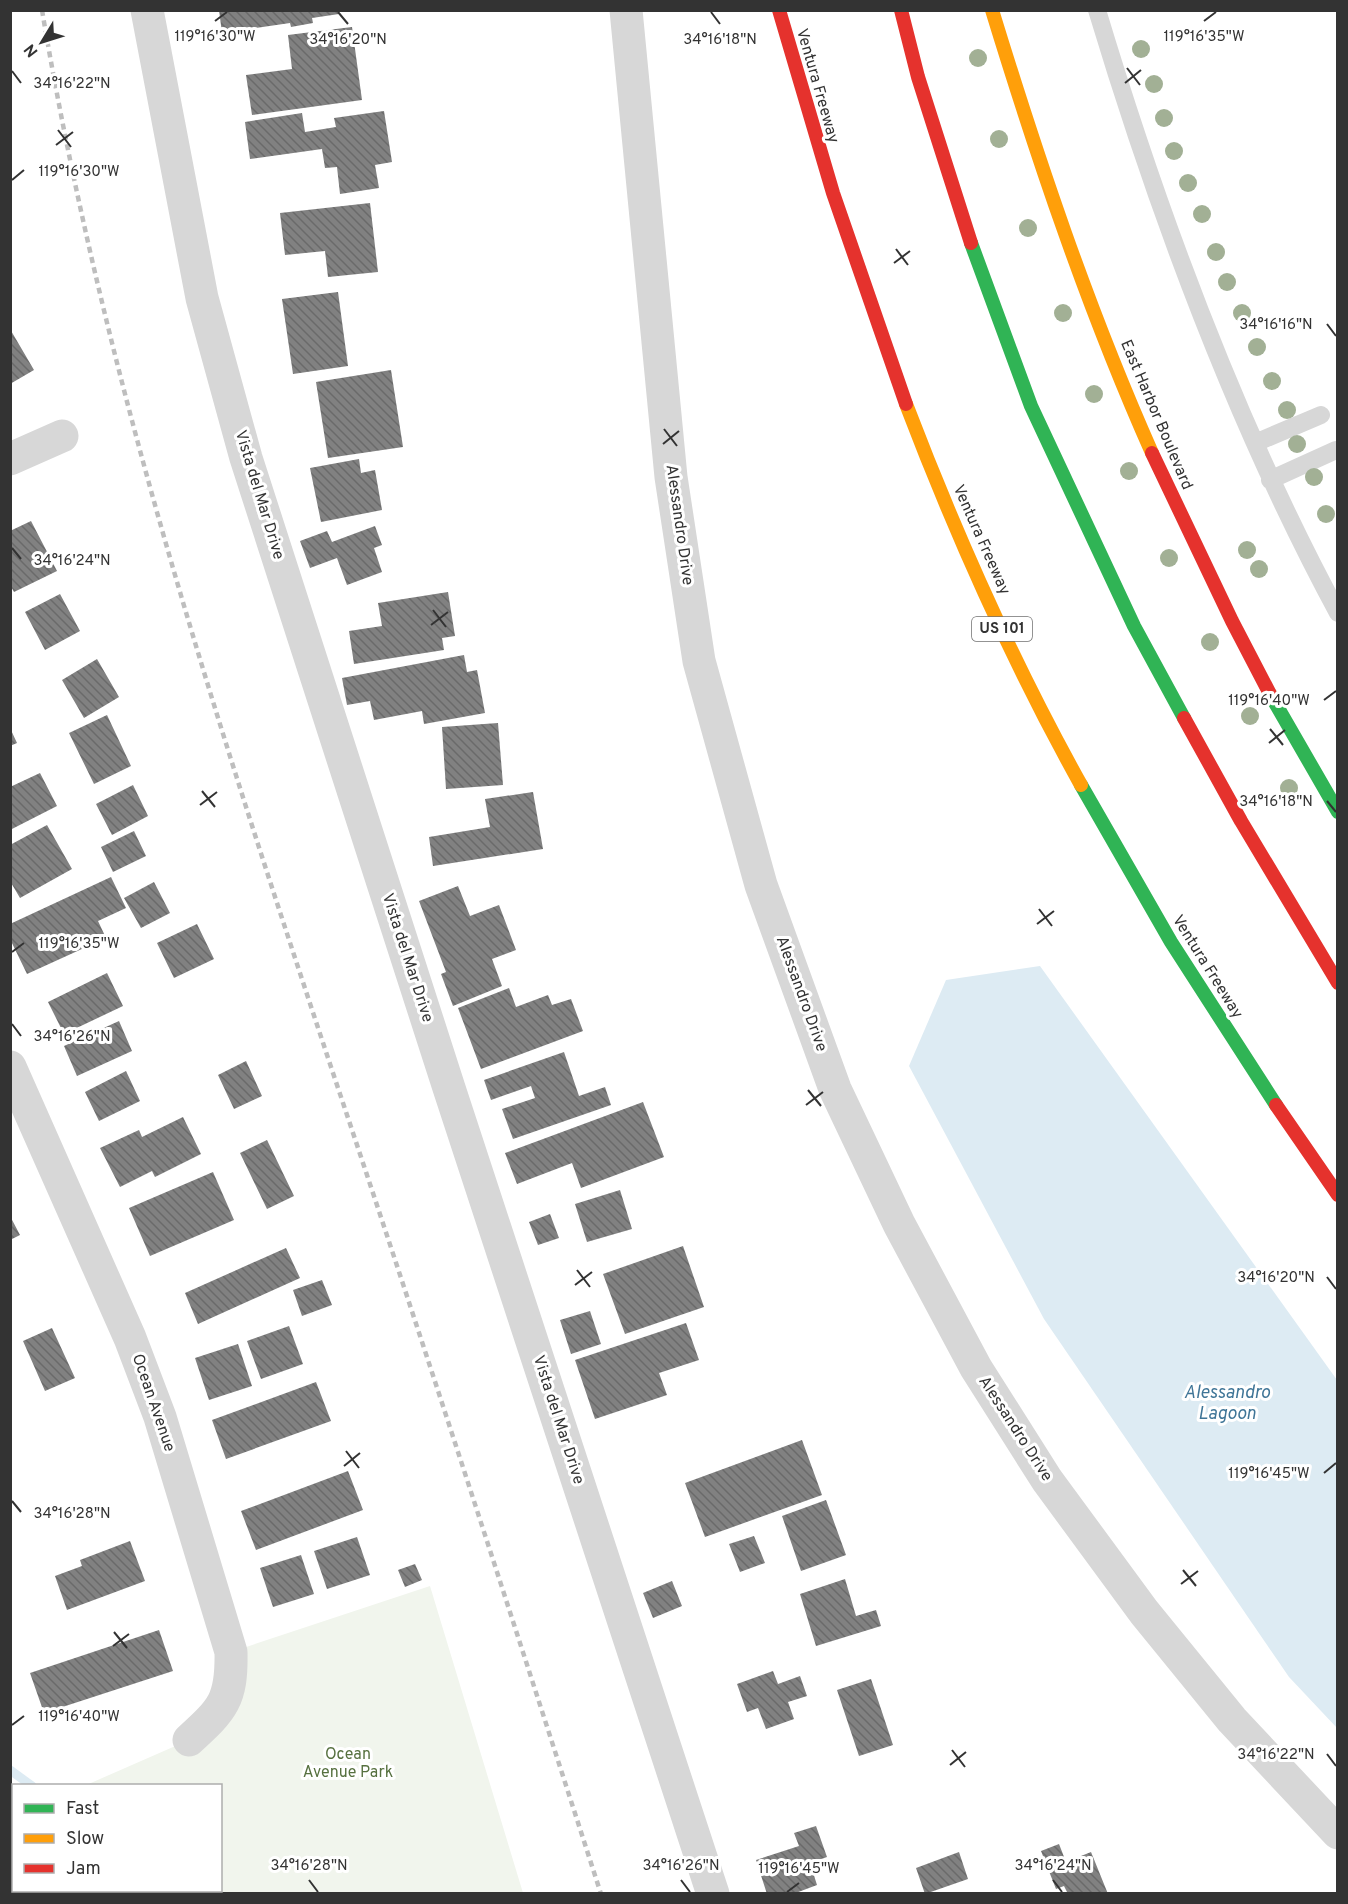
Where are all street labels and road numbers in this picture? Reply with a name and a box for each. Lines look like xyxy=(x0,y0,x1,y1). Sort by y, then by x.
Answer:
street label: Ventura Freeway xyxy=(791,26,843,146)
street label: East Harbor Boulevard xyxy=(1115,337,1197,493)
street label: Vista del Mar Drive xyxy=(230,428,288,562)
street label: Alessandro Drive xyxy=(661,463,697,587)
street label: Ventura Freeway xyxy=(948,482,1014,598)
road number: US 101 xyxy=(972,617,1032,641)
street label: Vista del Mar Drive xyxy=(377,891,437,1025)
street label: Ventura Freeway xyxy=(1167,912,1247,1022)
street label: Alessandro Drive xyxy=(771,933,831,1055)
street label: Ocean Avenue xyxy=(127,1351,179,1455)
street label: Vista del Mar Drive xyxy=(528,1353,588,1487)
street label: Alessandro Drive xyxy=(973,1373,1057,1485)

